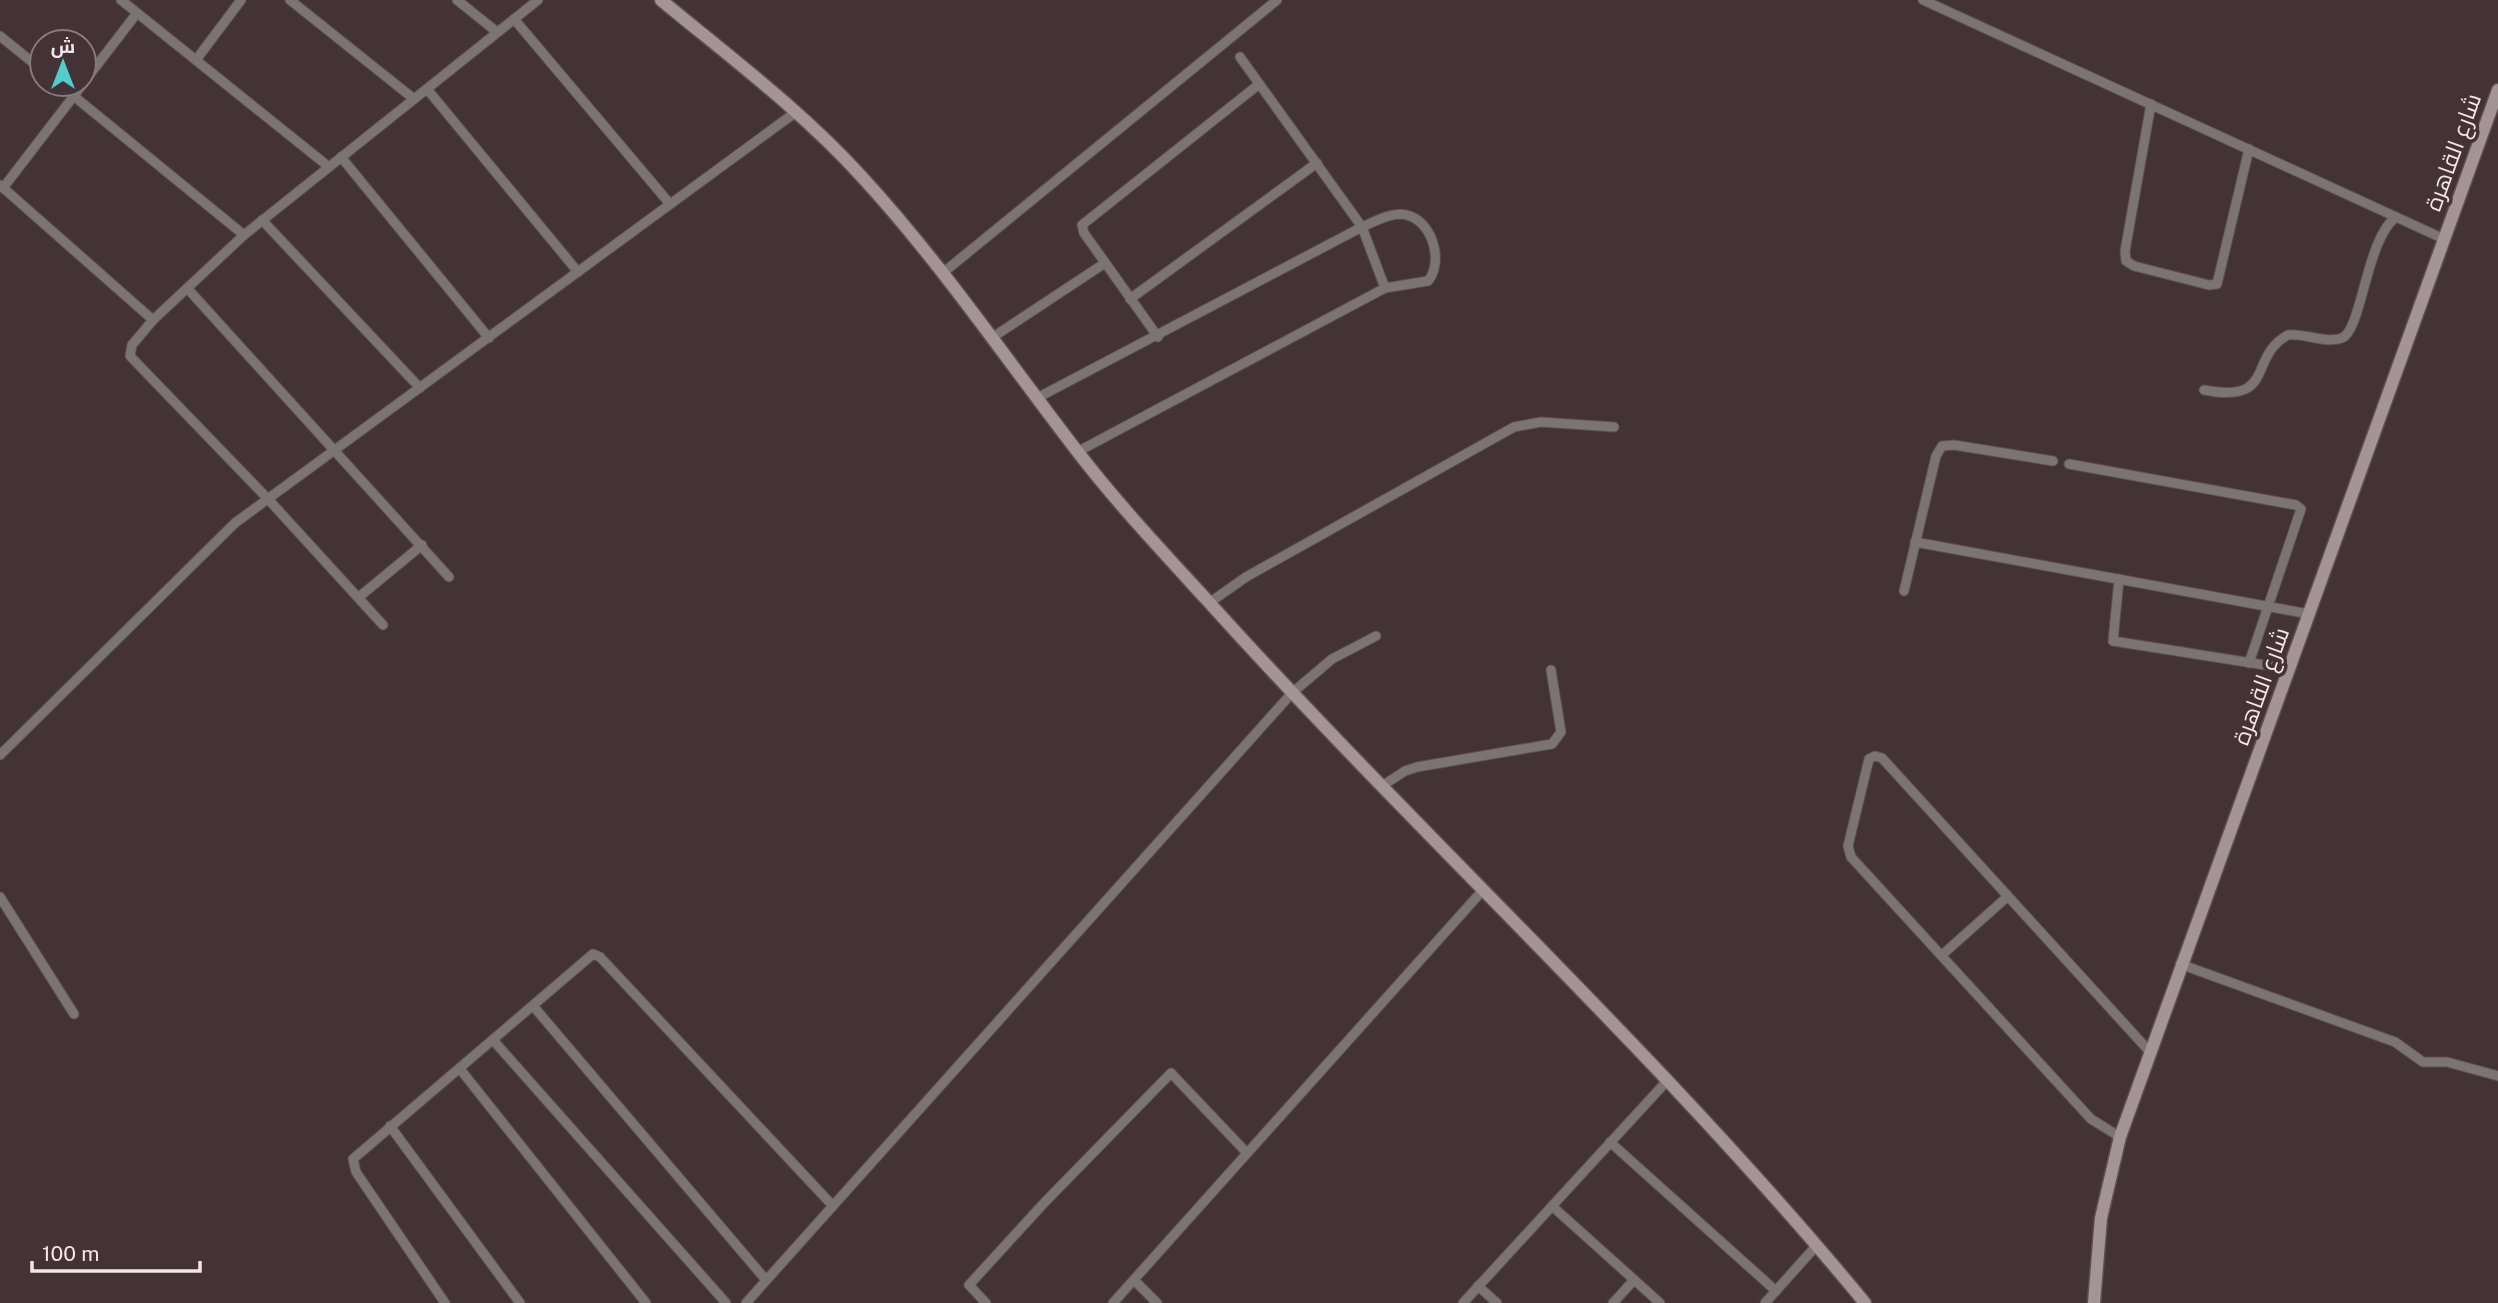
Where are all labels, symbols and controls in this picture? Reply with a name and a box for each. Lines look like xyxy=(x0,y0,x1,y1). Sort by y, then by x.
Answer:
north arrow xyxy=(28,28,98,98)
text: ش xyxy=(51,35,75,58)
street label: شارع القاهرة xyxy=(2419,90,2489,215)
street label: شارع القاهرة xyxy=(2227,624,2297,749)
scale bar xyxy=(32,1230,200,1274)
text: 100 m xyxy=(42,1241,99,1266)

